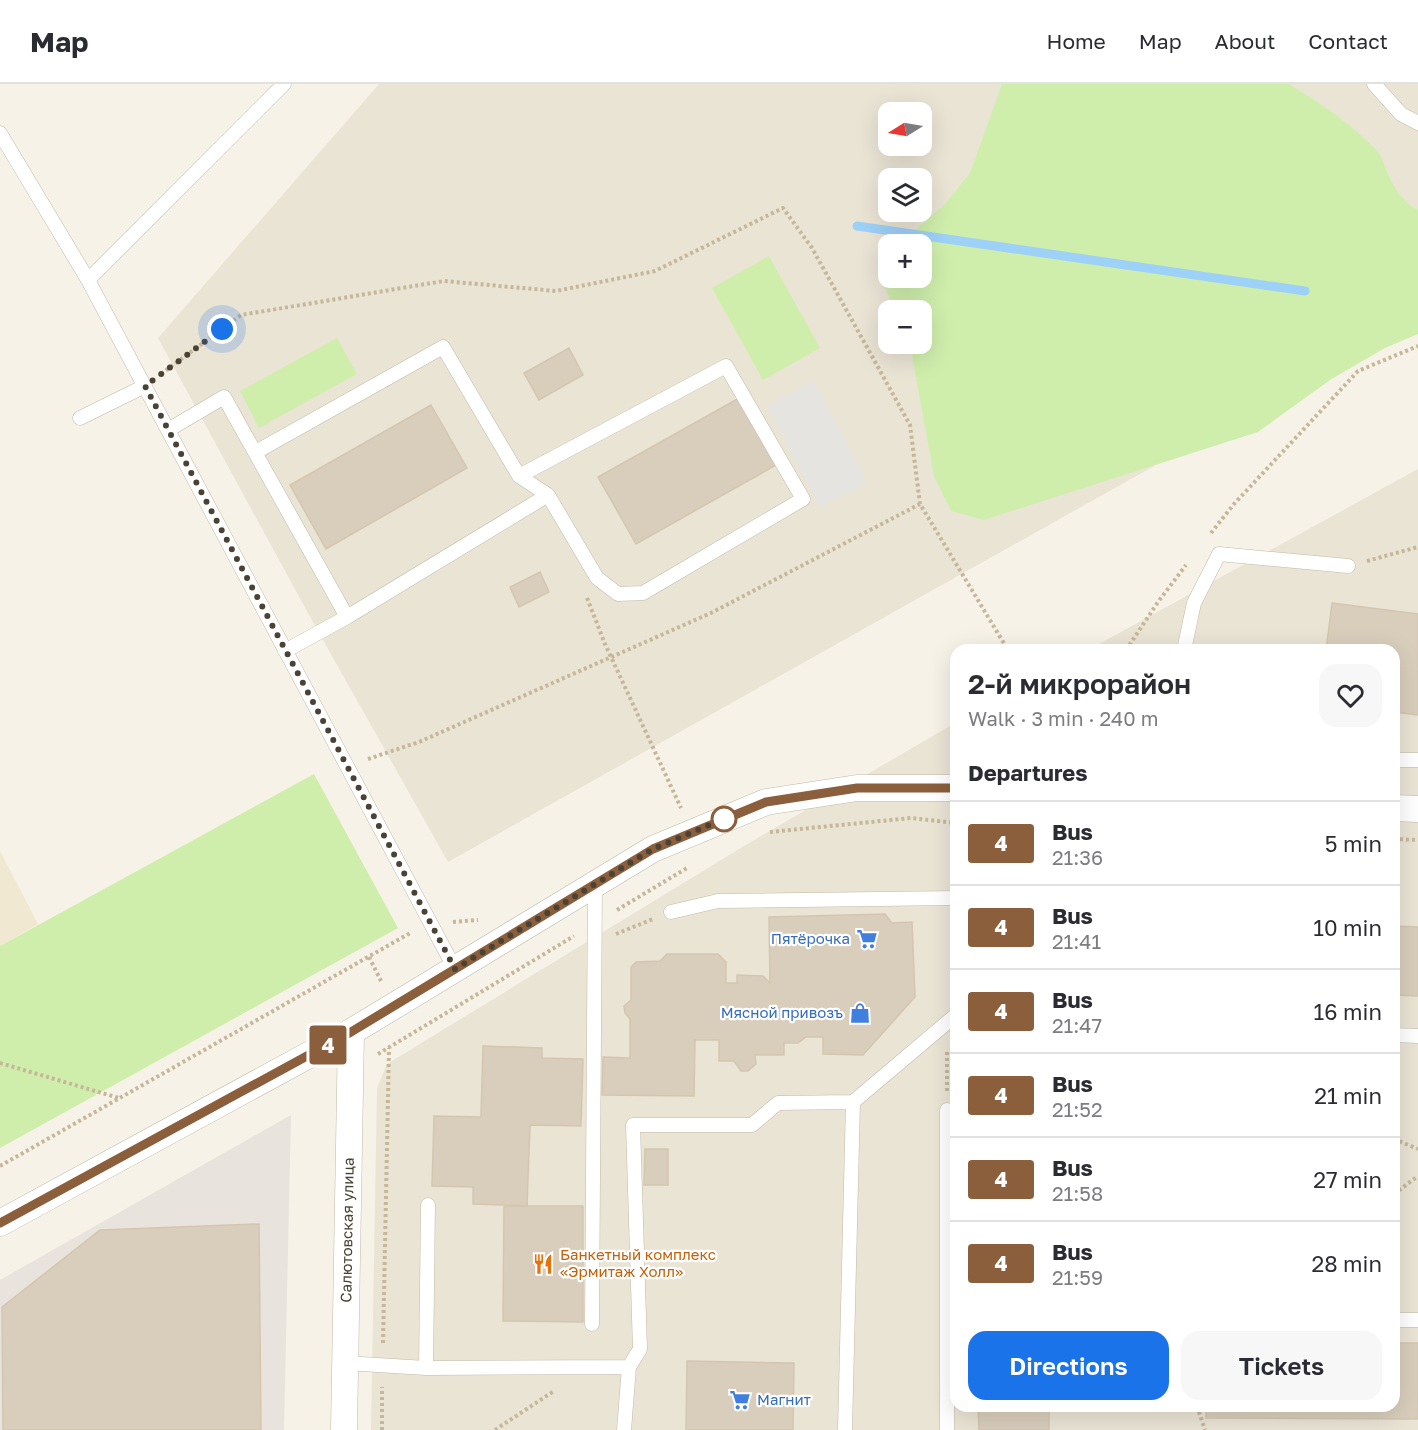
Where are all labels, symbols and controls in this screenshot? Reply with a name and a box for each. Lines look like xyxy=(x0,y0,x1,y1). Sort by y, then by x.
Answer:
text: Map xyxy=(30,25,88,58)
text: Home xyxy=(1046,28,1106,54)
text: Map xyxy=(1139,28,1182,54)
text: About xyxy=(1215,28,1275,54)
text: Contact xyxy=(1308,28,1388,54)
north arrow xyxy=(878,102,932,156)
map controls xyxy=(878,102,932,354)
button: layers xyxy=(878,168,932,222)
button: + xyxy=(878,234,932,288)
button: − xyxy=(878,300,932,354)
your location xyxy=(207,314,237,344)
button: heart xyxy=(1319,664,1382,727)
text: 2-й микрорайон xyxy=(968,667,1191,700)
text: Walk · 3 min · 240 m xyxy=(968,706,1158,730)
text: Departures xyxy=(968,759,1087,786)
unlabelled marker xyxy=(711,806,737,832)
text: Bus xyxy=(1052,818,1093,845)
text: 4 xyxy=(994,830,1008,856)
text: 5 min xyxy=(1325,830,1382,857)
text: 21:36 xyxy=(1052,845,1103,869)
text: Bus xyxy=(1052,902,1093,929)
text: 4 xyxy=(994,914,1008,940)
text: 10 min xyxy=(1313,914,1382,941)
supermarket icon: Пятёрочка xyxy=(855,927,879,951)
place label: Пятёрочка xyxy=(771,929,850,947)
text: 21:41 xyxy=(1052,929,1101,953)
text: Bus xyxy=(1052,986,1093,1013)
text: 4 xyxy=(994,998,1008,1024)
text: 16 min xyxy=(1314,998,1382,1025)
shop icon: Мясной привозъ xyxy=(848,1001,872,1025)
place label: Мясной привозъ xyxy=(721,1003,843,1021)
text: 21:47 xyxy=(1052,1013,1102,1037)
line badge: 4 xyxy=(308,1026,348,1064)
text: 4 xyxy=(321,1032,335,1058)
text: Bus xyxy=(1052,1070,1093,1097)
text: 4 xyxy=(994,1082,1008,1108)
text: 21 min xyxy=(1314,1082,1382,1109)
text: 21:52 xyxy=(1052,1097,1103,1121)
text: Bus xyxy=(1052,1154,1093,1181)
street label: Салютовская улица xyxy=(336,1157,357,1303)
text: 4 xyxy=(994,1166,1008,1192)
text: 27 min xyxy=(1313,1166,1382,1193)
text: 21:58 xyxy=(1052,1181,1103,1205)
text: Bus xyxy=(1052,1238,1093,1265)
place label: Банкетный комплекс «Эрмитаж Холл» xyxy=(560,1245,716,1280)
text: 4 xyxy=(994,1250,1008,1276)
text: 28 min xyxy=(1311,1250,1382,1277)
restaurant icon: Банкетный комплекс «Эрмитаж Холл» xyxy=(531,1252,555,1276)
text: 21:59 xyxy=(1052,1265,1103,1289)
button: Directions xyxy=(968,1331,1169,1400)
button: Tickets xyxy=(1181,1331,1382,1400)
supermarket icon: Магнит xyxy=(728,1388,752,1412)
place label: Магнит xyxy=(757,1390,812,1408)

